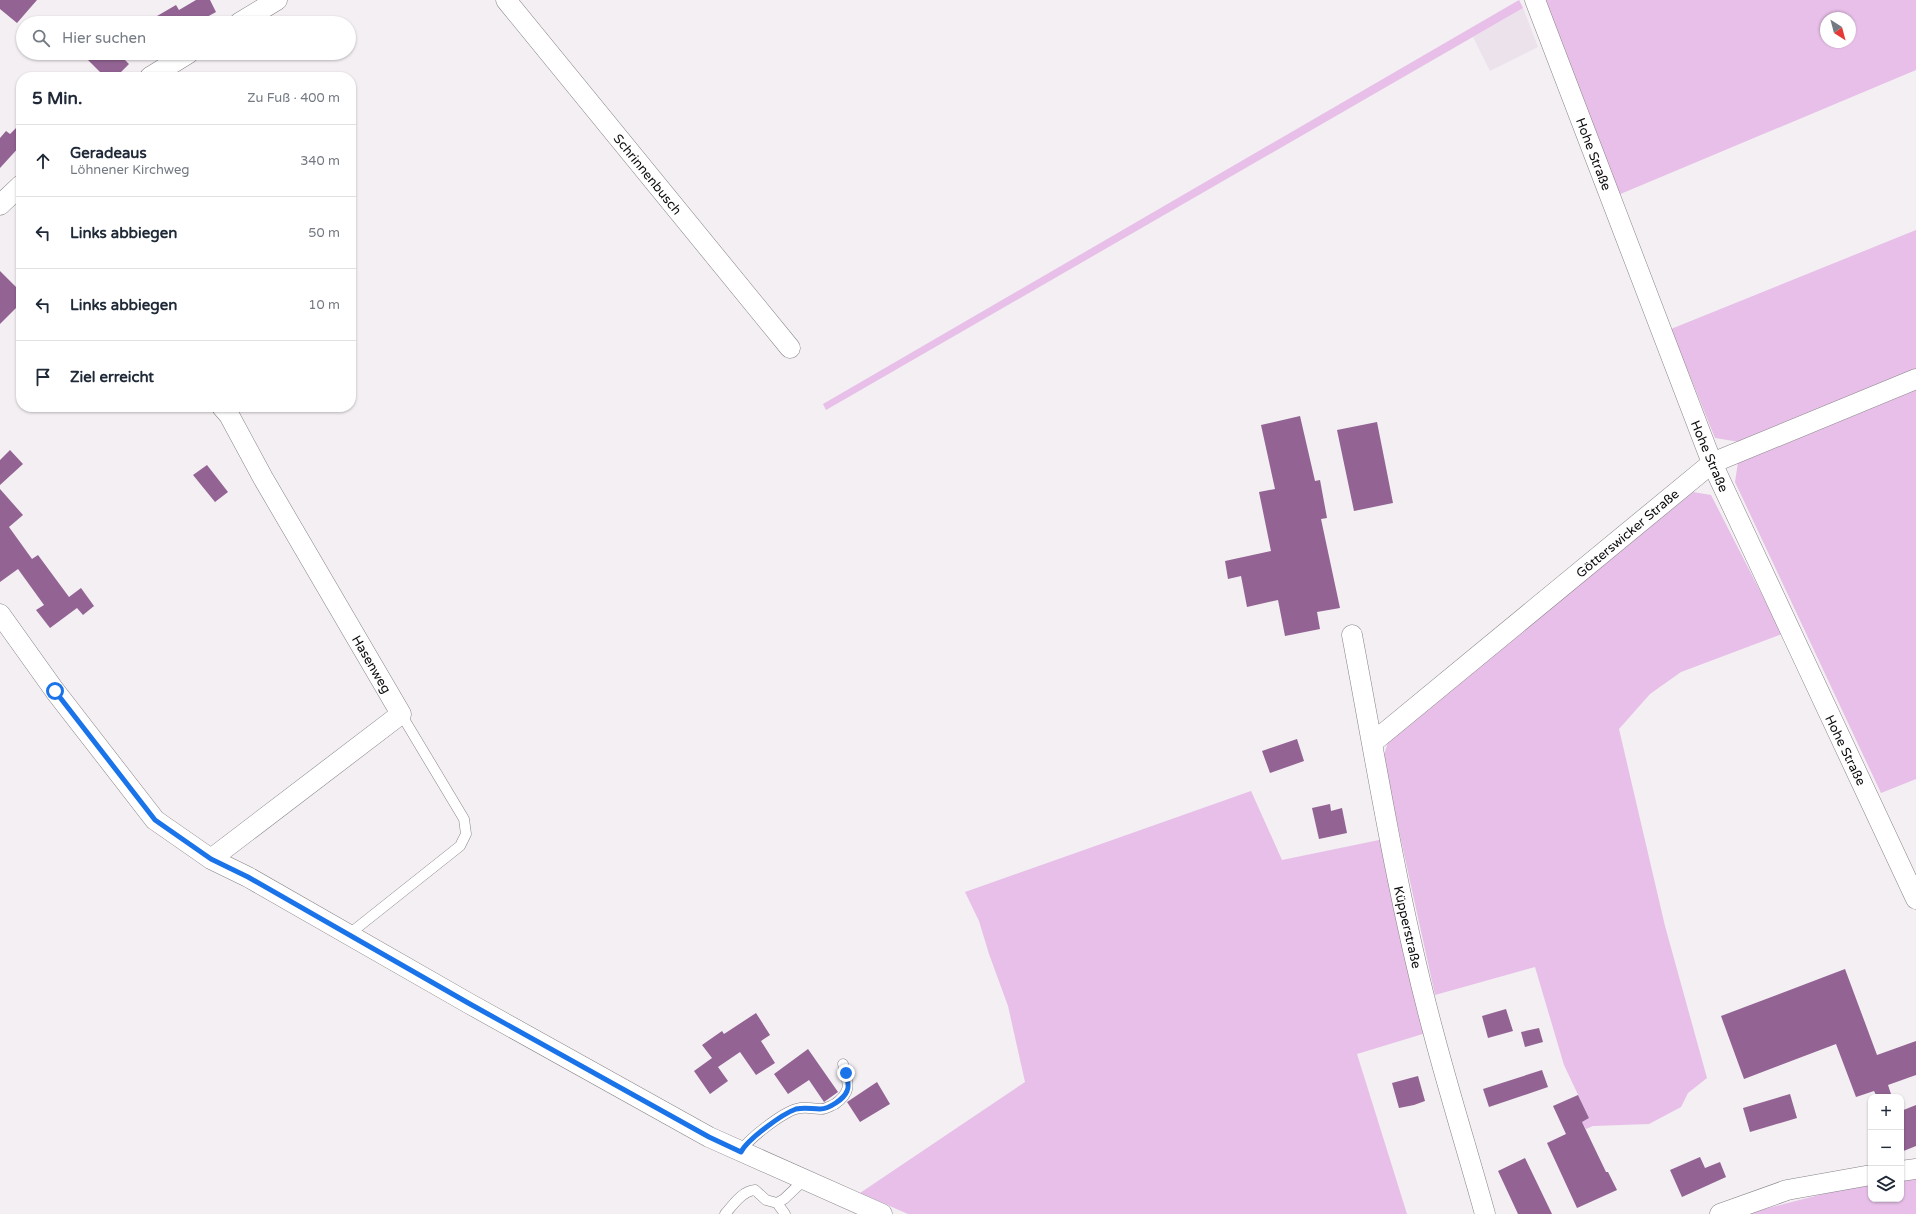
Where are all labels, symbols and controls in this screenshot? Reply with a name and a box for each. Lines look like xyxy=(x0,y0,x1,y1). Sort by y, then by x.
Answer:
north arrow xyxy=(1820,12,1856,48)
search box xyxy=(16,16,356,60)
icon: search xyxy=(30,27,52,49)
text: Hier suchen xyxy=(62,29,146,47)
text: 5 Min. xyxy=(32,88,82,109)
text: Zu Fuß · 400 m xyxy=(247,90,340,106)
street label: Hohe Straße xyxy=(1572,116,1614,193)
street label: Schrinnenbusch xyxy=(610,131,685,218)
text: Geradeaus xyxy=(70,144,147,162)
icon: ahead xyxy=(32,150,54,172)
text: 340 m xyxy=(300,153,340,169)
text: Löhnener Kirchweg xyxy=(70,162,189,178)
icon: left xyxy=(32,222,54,244)
text: Links abbiegen xyxy=(70,224,177,242)
text: 50 m xyxy=(308,225,340,241)
icon: left xyxy=(32,294,54,316)
text: Links abbiegen xyxy=(70,296,177,314)
text: 10 m xyxy=(308,297,340,313)
icon: arrive xyxy=(32,366,54,388)
text: Ziel erreicht xyxy=(70,368,154,386)
street label: Hohe Straße xyxy=(1687,418,1731,495)
street label: Götterswicker Straße xyxy=(1573,486,1682,581)
street label: Hasenweg xyxy=(348,633,394,696)
route start xyxy=(46,682,64,700)
street label: Hohe Straße xyxy=(1821,713,1869,788)
street label: Küpperstraße xyxy=(1390,884,1424,970)
route end xyxy=(837,1064,855,1082)
map controls xyxy=(1868,1094,1904,1202)
button: + xyxy=(1868,1094,1904,1130)
button: − xyxy=(1868,1130,1904,1166)
button: layers xyxy=(1868,1166,1904,1202)

